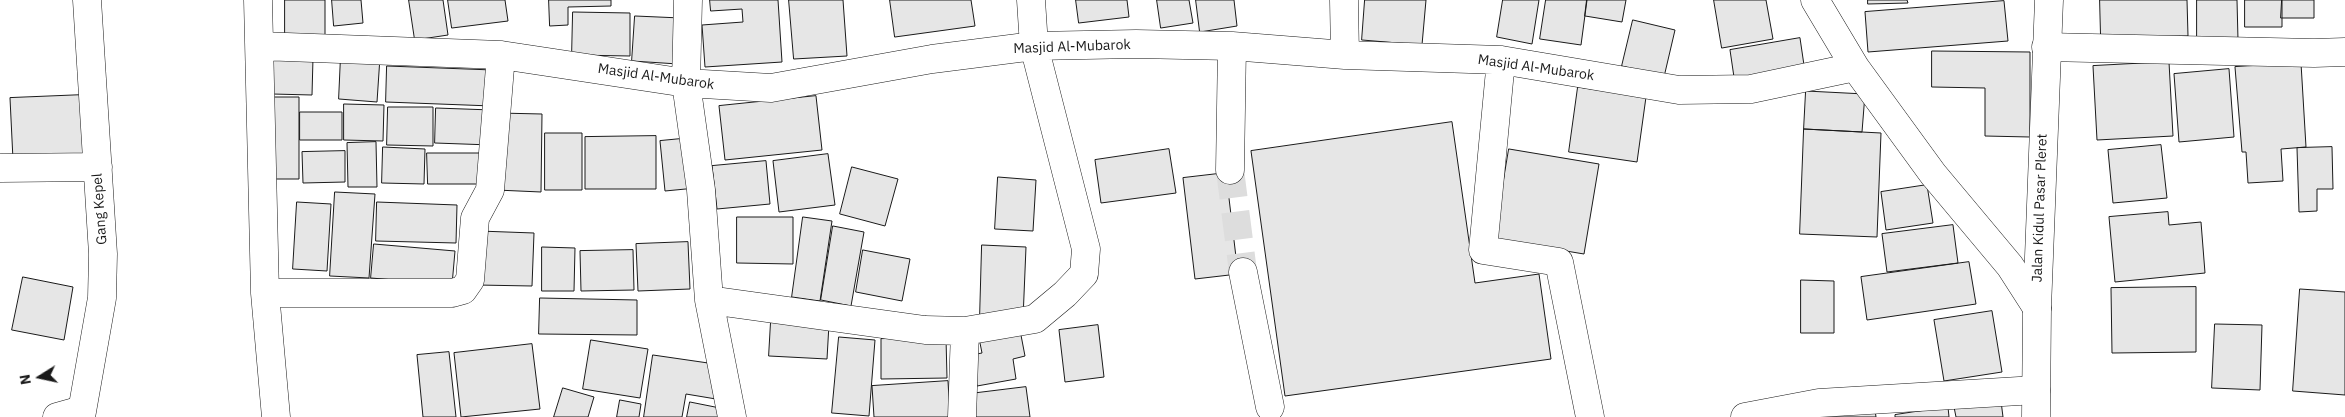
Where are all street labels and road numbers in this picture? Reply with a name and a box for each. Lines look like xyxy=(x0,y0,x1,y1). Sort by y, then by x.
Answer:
street label: Masjid Al-Mubarok xyxy=(1013,37,1131,57)
street label: Masjid Al-Mubarok xyxy=(1477,52,1595,84)
street label: Masjid Al-Mubarok xyxy=(597,61,715,93)
street label: Jalan Kidul Pasar Pleret xyxy=(2029,133,2051,283)
street label: Gang Kepel xyxy=(89,173,111,245)

